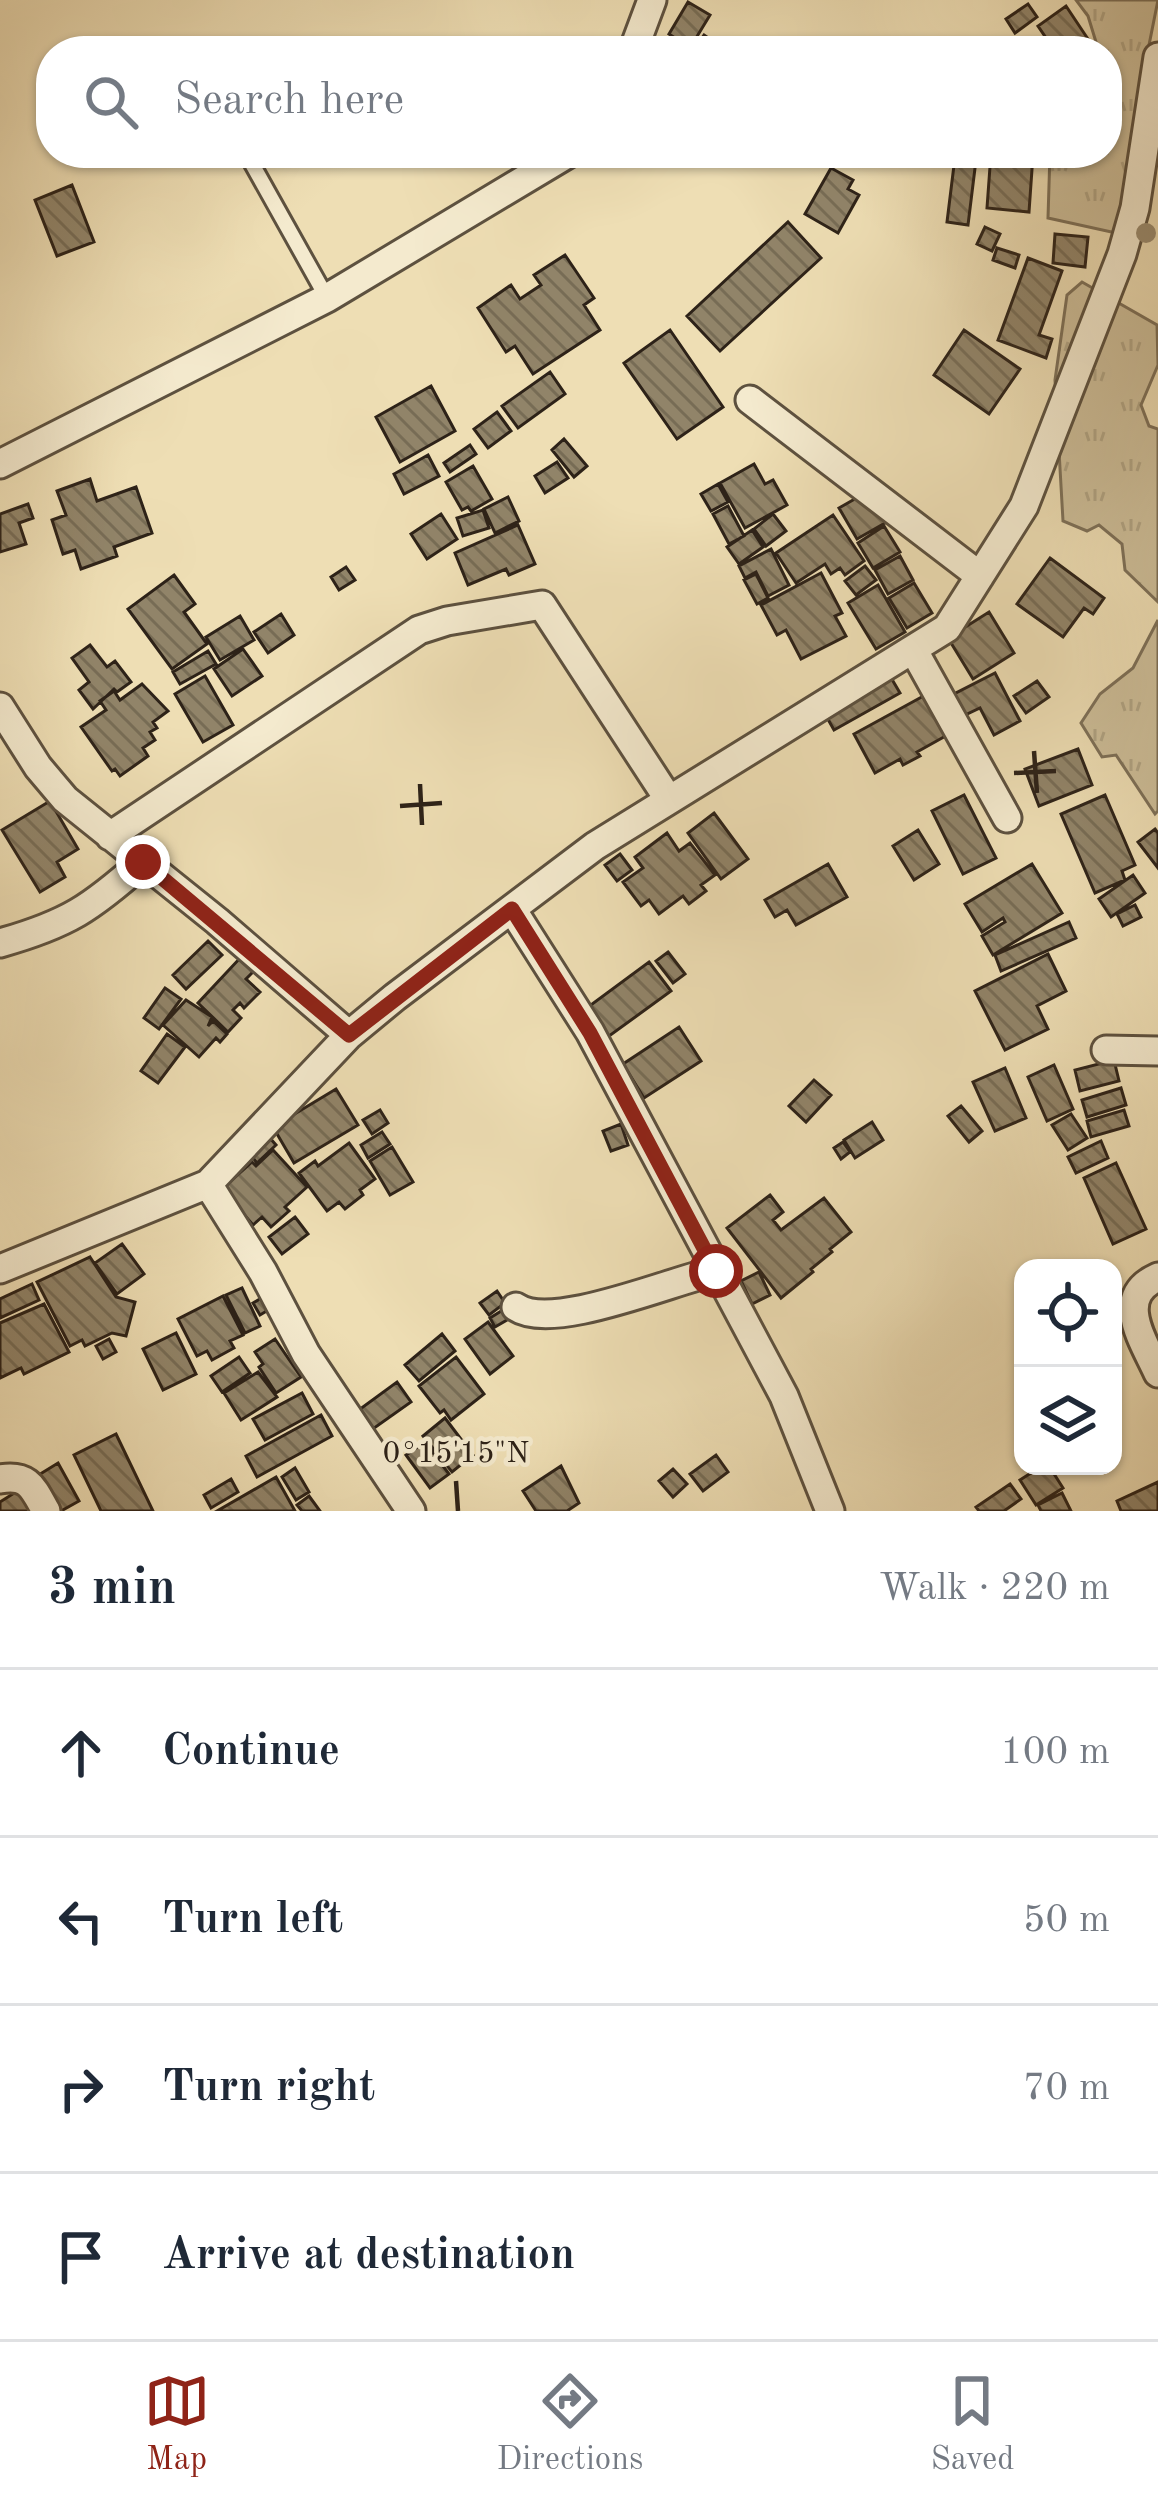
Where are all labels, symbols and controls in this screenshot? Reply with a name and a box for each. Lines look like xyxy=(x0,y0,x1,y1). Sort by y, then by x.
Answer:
search box xyxy=(36,36,1122,168)
icon: search xyxy=(78,69,144,135)
text: Search here xyxy=(174,79,404,124)
route end xyxy=(116,835,170,889)
route start xyxy=(689,1244,743,1298)
map controls xyxy=(1014,1259,1122,1475)
button: locate xyxy=(1014,1259,1122,1367)
button: layers xyxy=(1014,1367,1122,1475)
text: 0°15'15"N xyxy=(383,1439,529,1469)
text: 3 min xyxy=(48,1564,176,1615)
text: Walk · 220 m xyxy=(879,1569,1110,1608)
icon: ahead xyxy=(48,1720,114,1786)
text: Continue xyxy=(162,1730,340,1775)
text: 100 m xyxy=(1000,1733,1110,1772)
icon: left xyxy=(48,1888,114,1954)
text: Turn left xyxy=(162,1898,343,1943)
text: 50 m xyxy=(1023,1901,1110,1940)
icon: right xyxy=(48,2056,114,2122)
text: Turn right xyxy=(162,2066,375,2111)
text: 70 m xyxy=(1023,2069,1110,2108)
icon: arrive xyxy=(48,2224,114,2290)
text: Arrive at destination xyxy=(162,2234,575,2279)
tab: Map xyxy=(144,2368,210,2481)
tab: Directions xyxy=(497,2368,643,2481)
tab: Saved xyxy=(930,2368,1014,2481)

